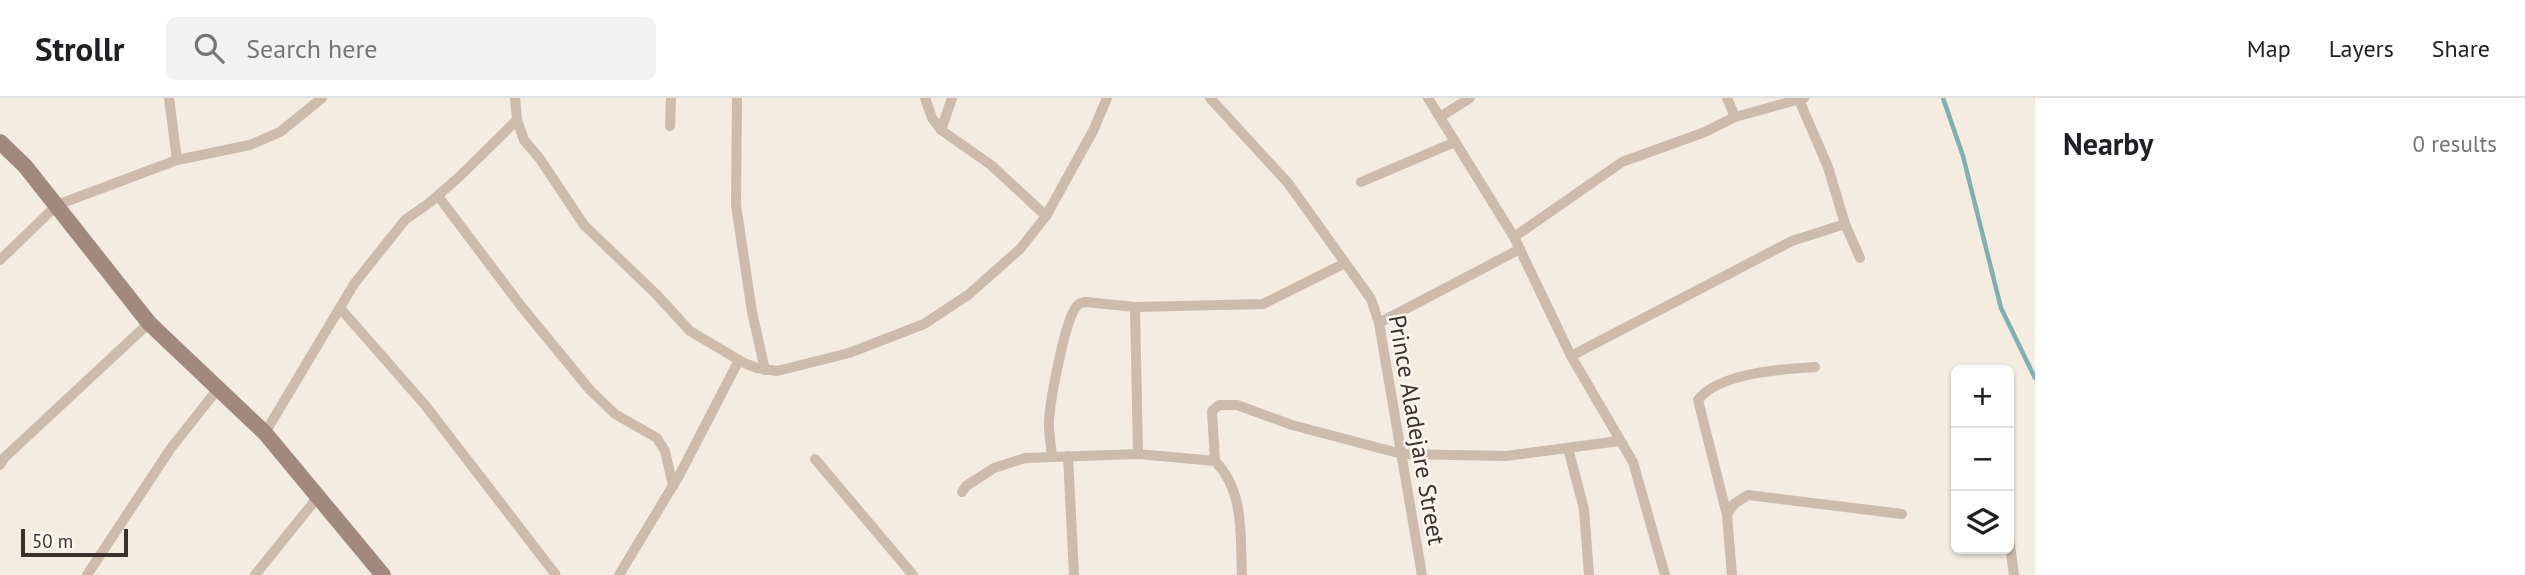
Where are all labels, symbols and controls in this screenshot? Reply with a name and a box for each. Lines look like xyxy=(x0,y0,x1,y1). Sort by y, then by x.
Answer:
search box xyxy=(166,17,656,80)
text: Strollr xyxy=(35,27,124,70)
icon: search xyxy=(190,29,228,67)
text: Search here xyxy=(246,32,377,65)
text: Map xyxy=(2247,33,2291,64)
text: Layers xyxy=(2329,33,2394,64)
text: Share xyxy=(2432,33,2490,64)
text: Nearby xyxy=(2063,124,2153,163)
text: 0 results xyxy=(2413,129,2497,158)
street label: Prince Aladejare Street xyxy=(1382,313,1452,547)
map controls xyxy=(1951,365,2014,554)
button: + xyxy=(1951,365,2014,428)
button: − xyxy=(1951,428,2014,491)
button: layers xyxy=(1951,491,2014,554)
scale bar xyxy=(21,526,128,558)
text: 50 m xyxy=(32,529,73,553)

